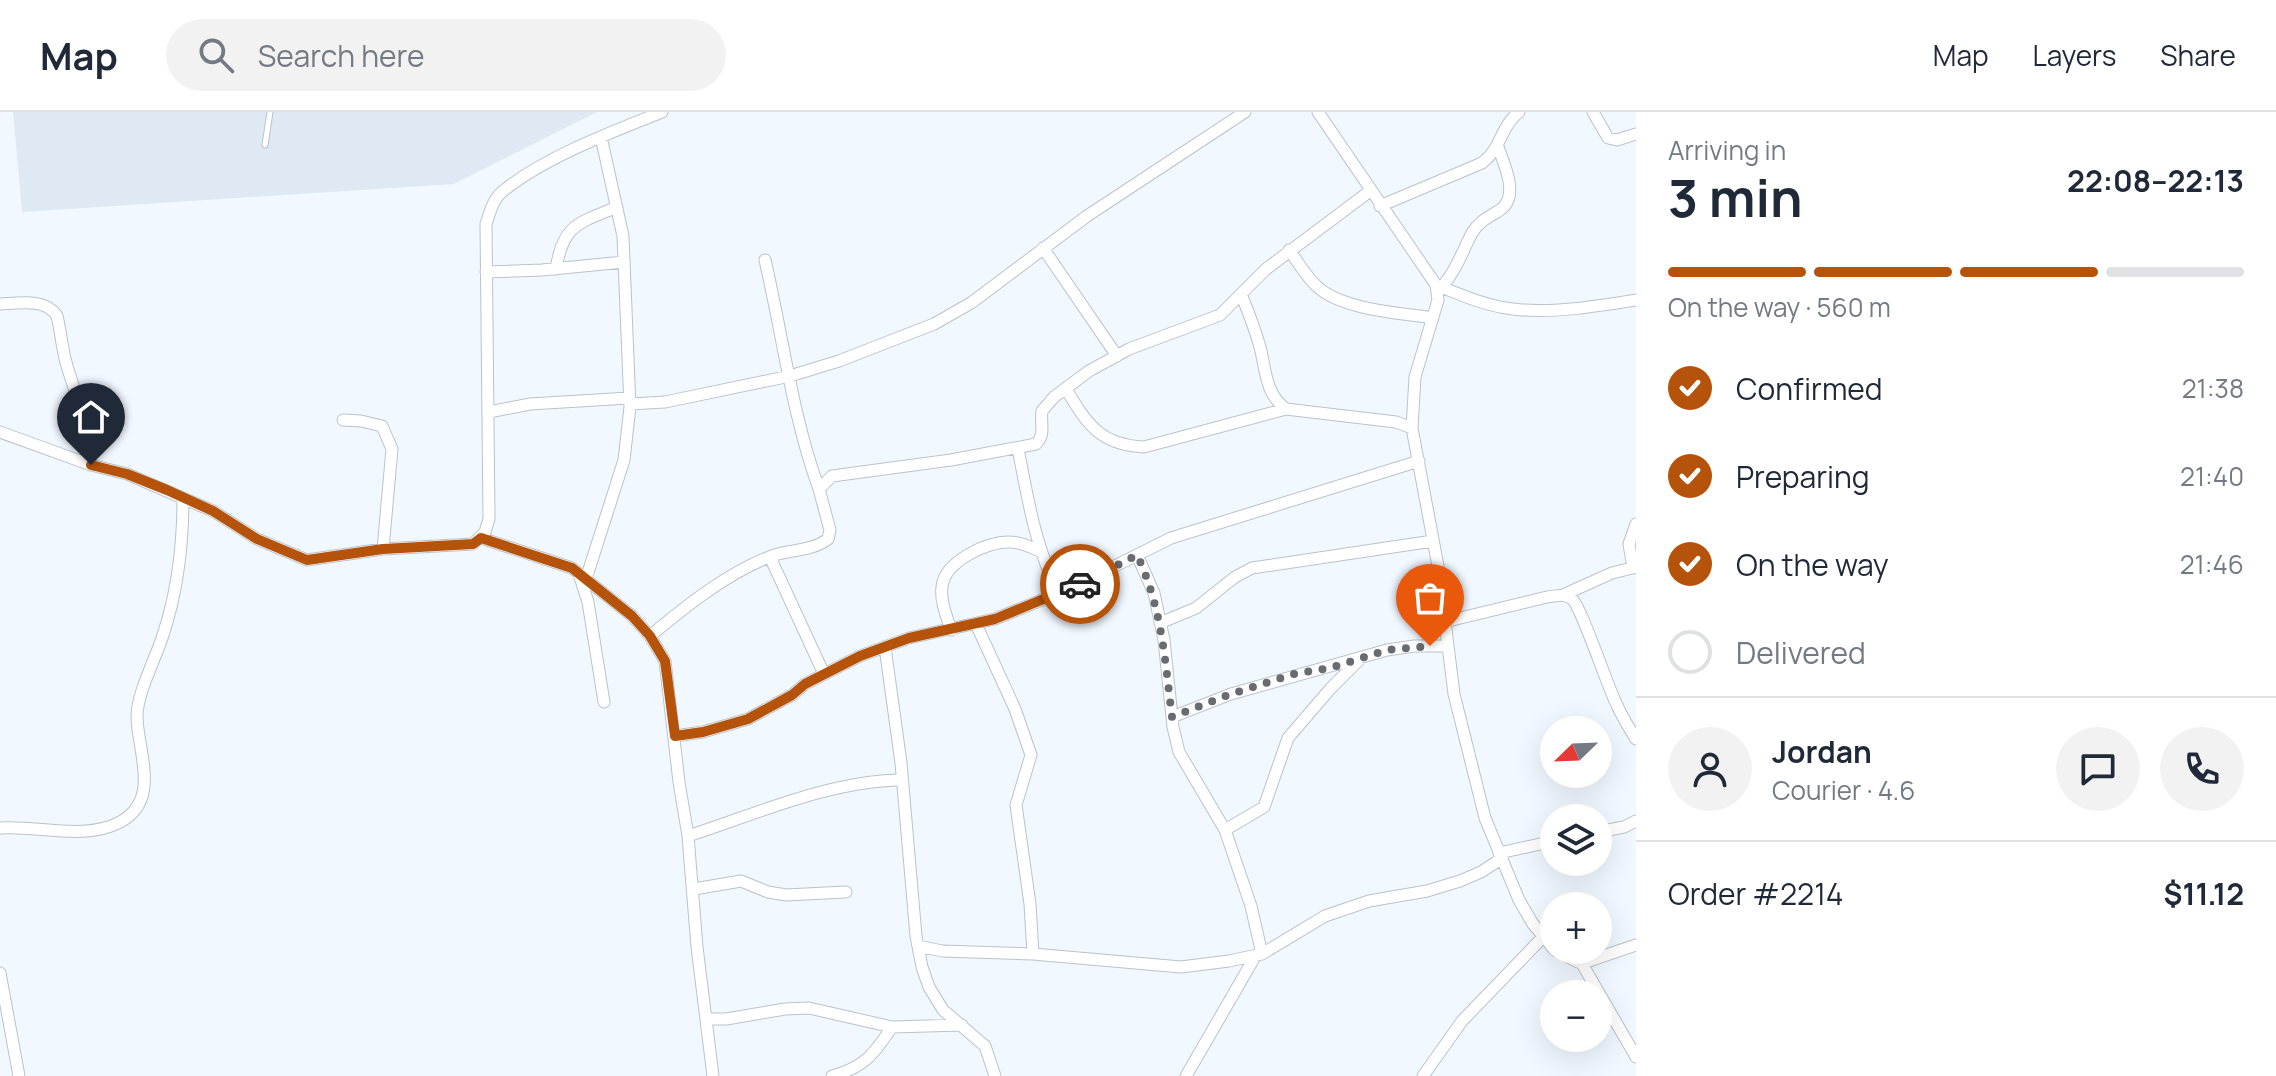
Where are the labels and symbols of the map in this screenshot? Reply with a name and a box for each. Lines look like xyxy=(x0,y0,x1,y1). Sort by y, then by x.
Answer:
pin xyxy=(57,383,125,465)
courier xyxy=(1040,544,1120,624)
pin xyxy=(1396,564,1464,646)
north arrow xyxy=(1540,716,1612,788)

